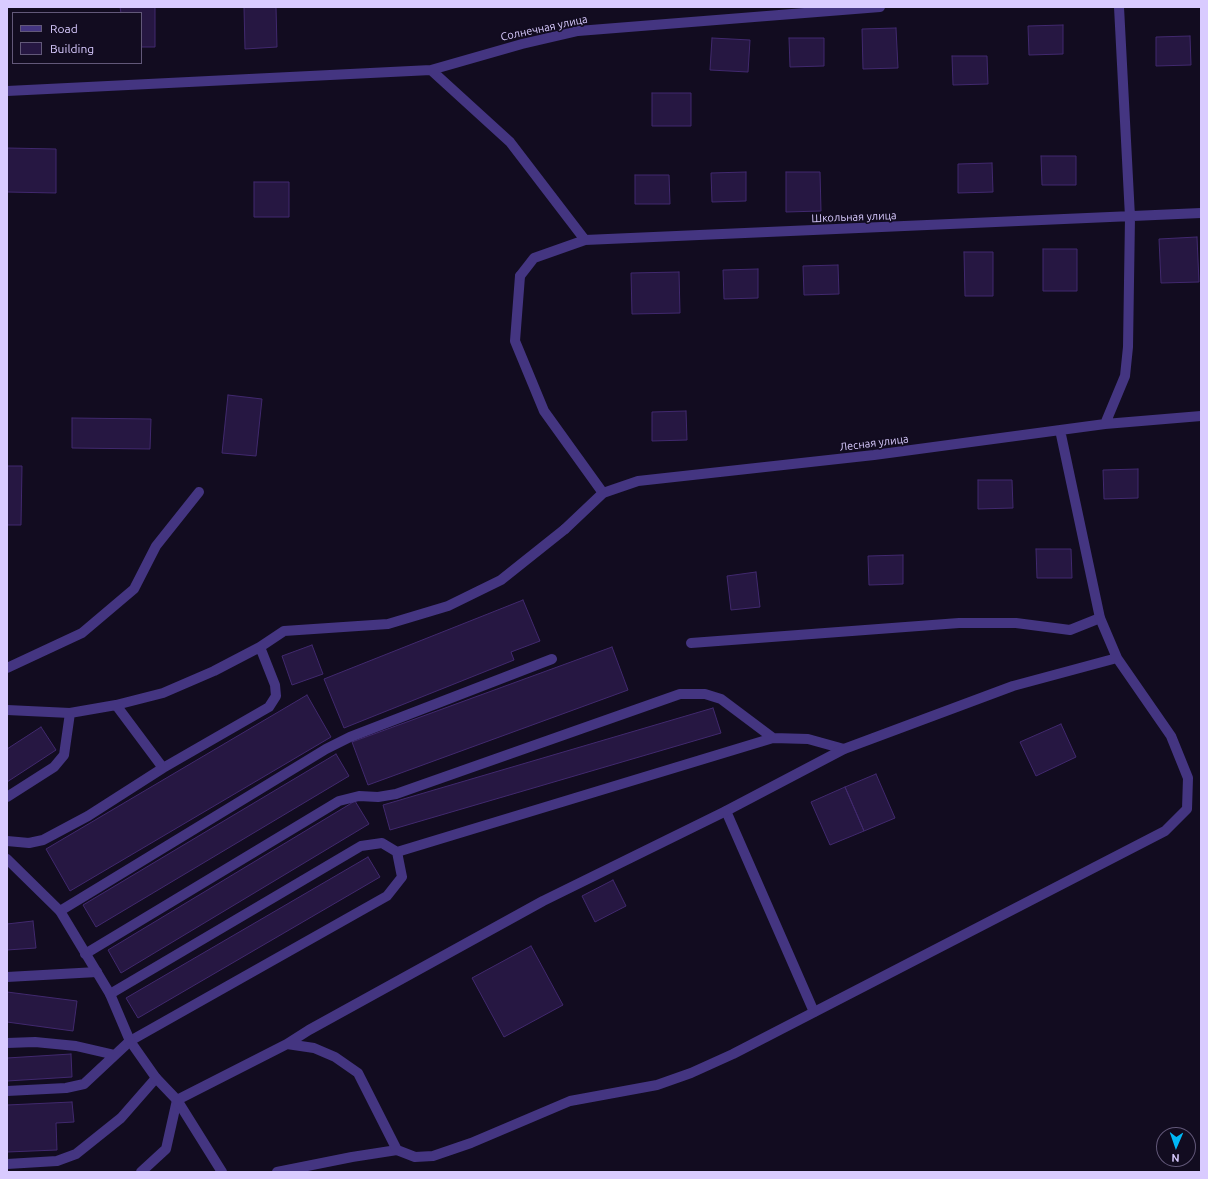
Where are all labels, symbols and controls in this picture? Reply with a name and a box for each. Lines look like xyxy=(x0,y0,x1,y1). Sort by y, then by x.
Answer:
legend xyxy=(12,12,142,64)
street label: Солнечная улица xyxy=(499,12,589,44)
text: Road xyxy=(50,22,78,35)
text: Building xyxy=(50,42,94,55)
street label: Школьная улица xyxy=(811,209,897,225)
street label: Лесная улица xyxy=(839,432,909,454)
north arrow xyxy=(1156,1127,1196,1167)
text: N xyxy=(1171,1152,1180,1164)

